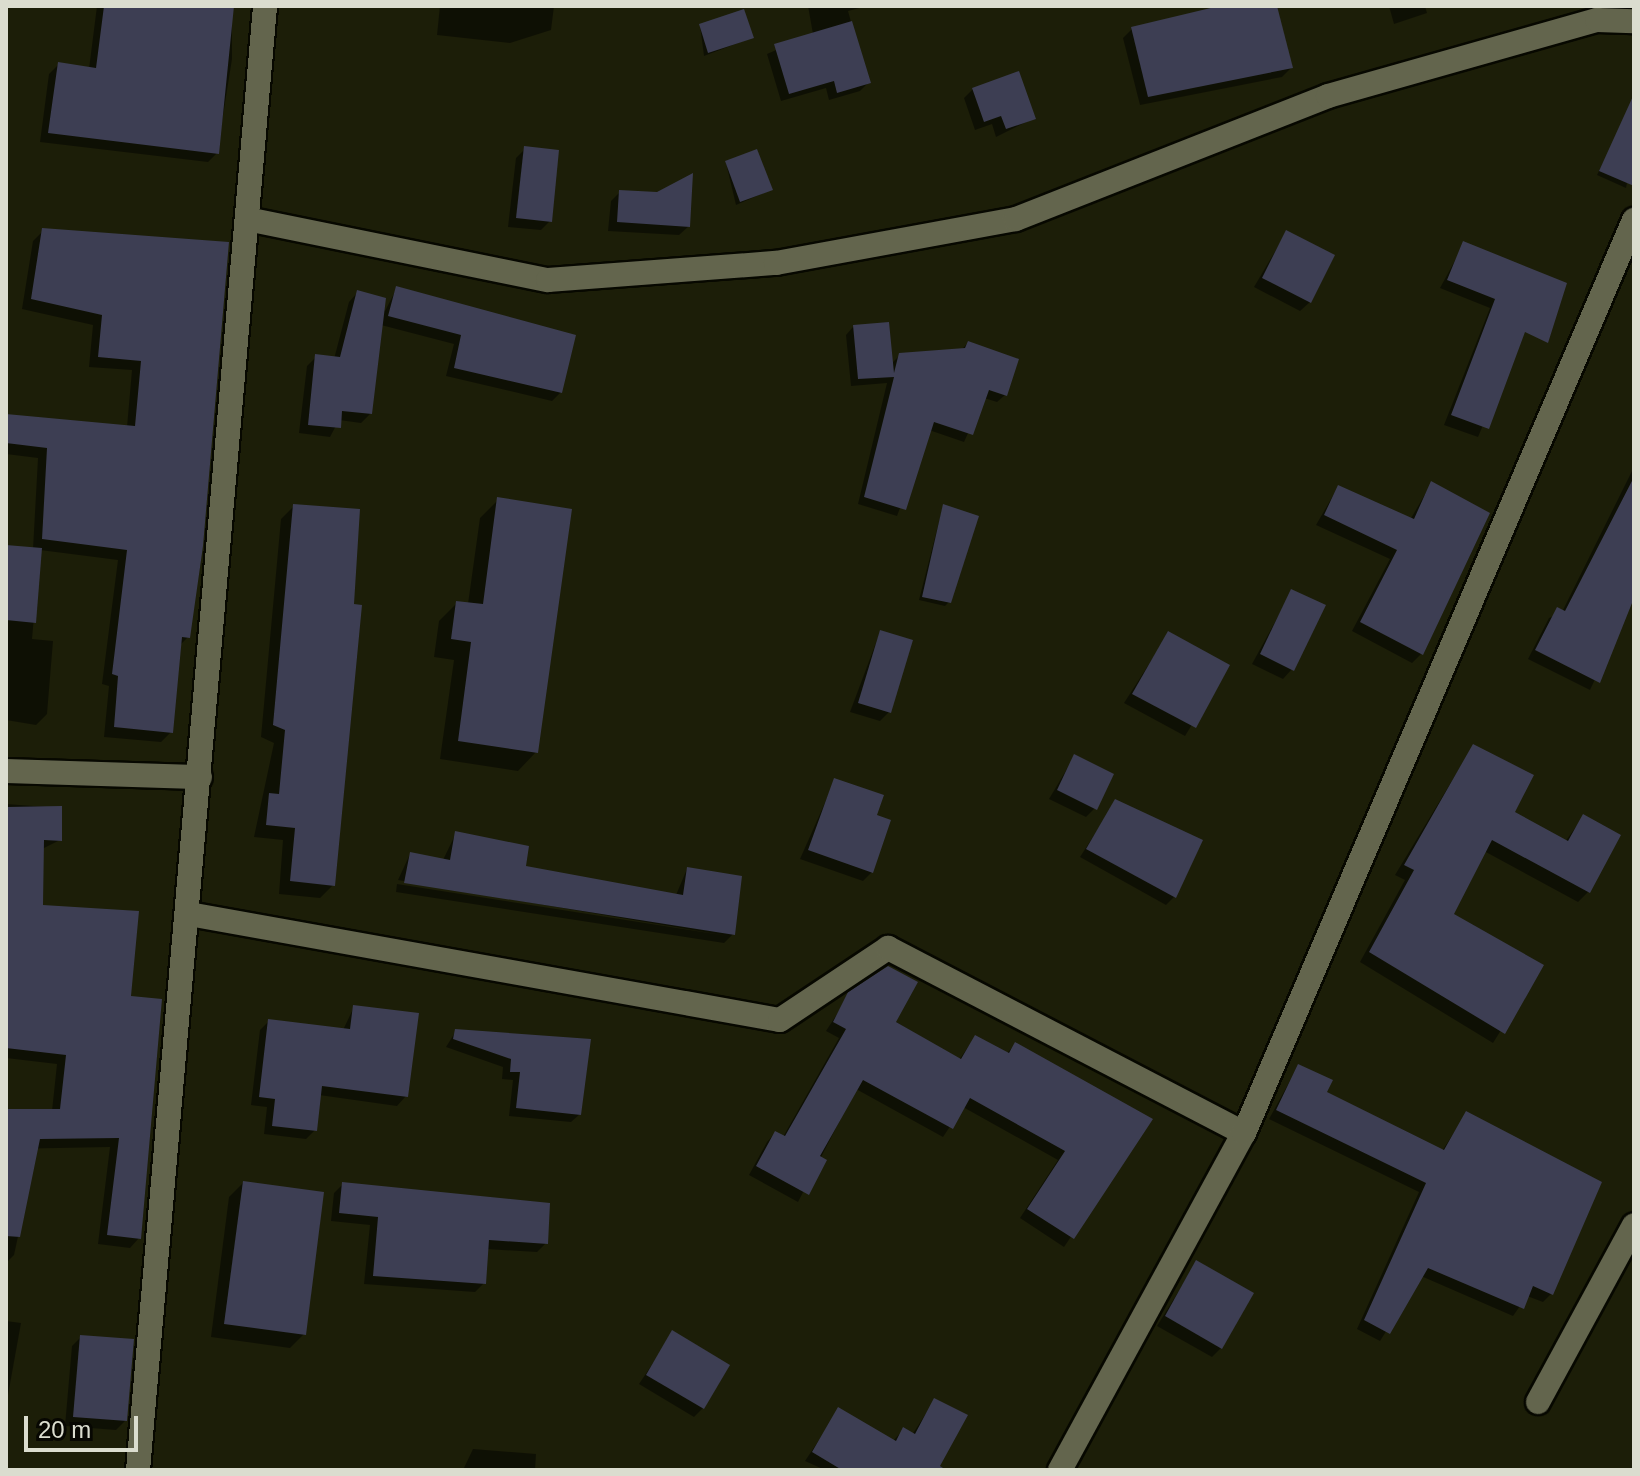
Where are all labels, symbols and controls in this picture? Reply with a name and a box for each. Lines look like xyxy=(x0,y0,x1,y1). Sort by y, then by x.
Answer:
scale bar xyxy=(28,1400,142,1450)
text: 20 m xyxy=(38,1416,91,1443)

